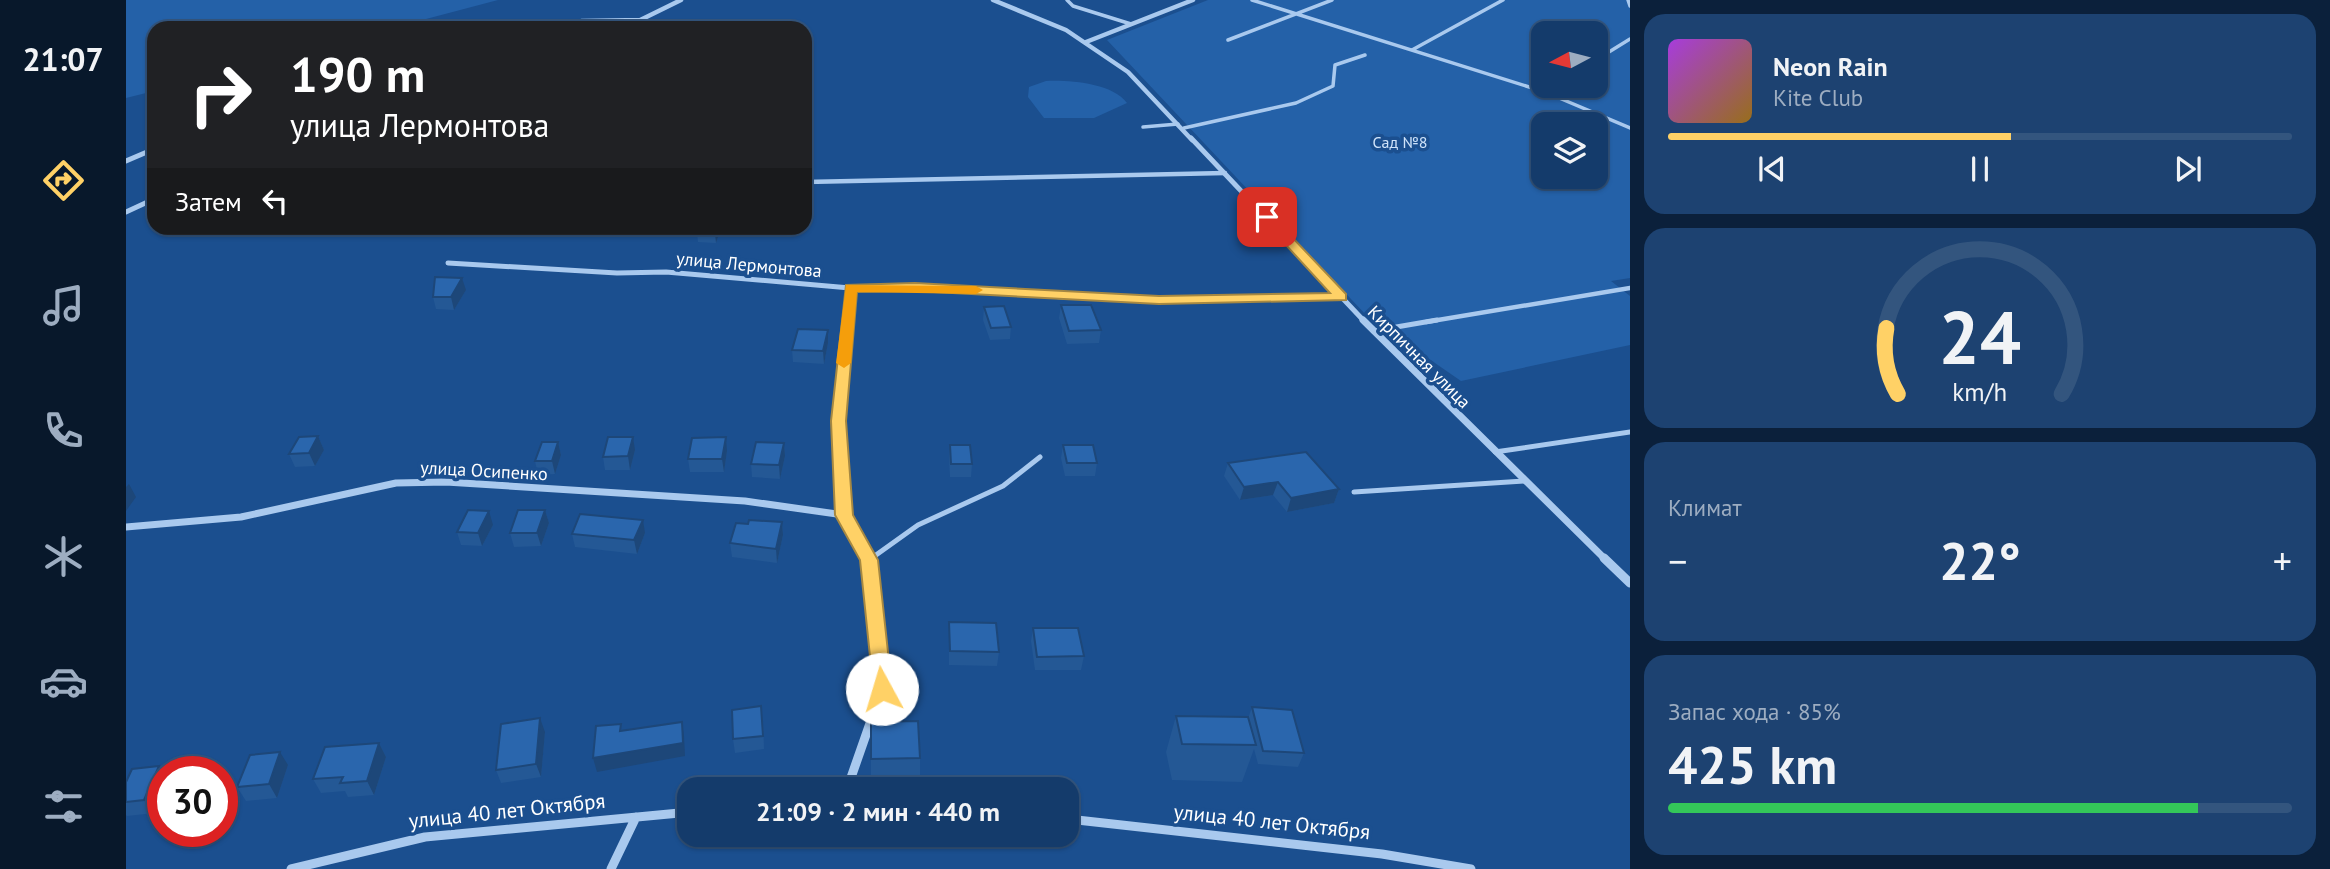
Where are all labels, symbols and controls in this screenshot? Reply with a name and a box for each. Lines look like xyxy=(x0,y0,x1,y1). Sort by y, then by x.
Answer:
north arrow xyxy=(1531,21,1608,98)
map controls xyxy=(1531,21,1608,189)
text: 21:07 xyxy=(22,38,104,80)
text: 190 m xyxy=(290,42,425,106)
icon: right xyxy=(175,49,266,140)
text: Neon Rain xyxy=(1773,50,1888,83)
text: Kite Club xyxy=(1773,83,1863,112)
text: улица Лермонтова xyxy=(290,104,550,146)
button: layers xyxy=(1531,112,1608,189)
park label: Сад №8 xyxy=(1372,132,1428,152)
icon: previous xyxy=(1753,150,1791,188)
icon: pause xyxy=(1961,150,1999,188)
icon: next xyxy=(2169,150,2207,188)
icon: directions xyxy=(39,156,88,205)
icon: left xyxy=(256,182,294,220)
text: Затем xyxy=(175,185,242,218)
pin xyxy=(1237,187,1297,247)
icon: arrive xyxy=(1248,198,1286,236)
street label: улица Лермонтова xyxy=(675,247,823,282)
icon: music xyxy=(39,281,88,330)
text: 24 xyxy=(1939,290,2021,384)
street label: Кирпичная улица xyxy=(1363,300,1476,413)
text: km/h xyxy=(1953,375,2007,407)
icon: phone xyxy=(39,406,88,455)
street label: улица Осипенко xyxy=(420,456,548,485)
text: Климат xyxy=(1668,493,1742,522)
text: 22° xyxy=(1939,527,2021,594)
icon: climate xyxy=(39,532,88,581)
text: − xyxy=(1668,536,1687,585)
text: + xyxy=(2273,536,2292,585)
position arrow xyxy=(845,652,919,726)
icon: car xyxy=(39,657,88,706)
text: Запас хода · 85% xyxy=(1668,697,1841,726)
text: 425 km xyxy=(1668,731,1837,798)
speed limit sign: 30 xyxy=(147,756,238,847)
icon: filters xyxy=(39,782,88,831)
street label: улица 40 лет Октября xyxy=(407,787,607,834)
text: 21:09 · 2 мин · 440 m xyxy=(756,795,1000,828)
street label: улица 40 лет Октября xyxy=(1172,798,1372,845)

